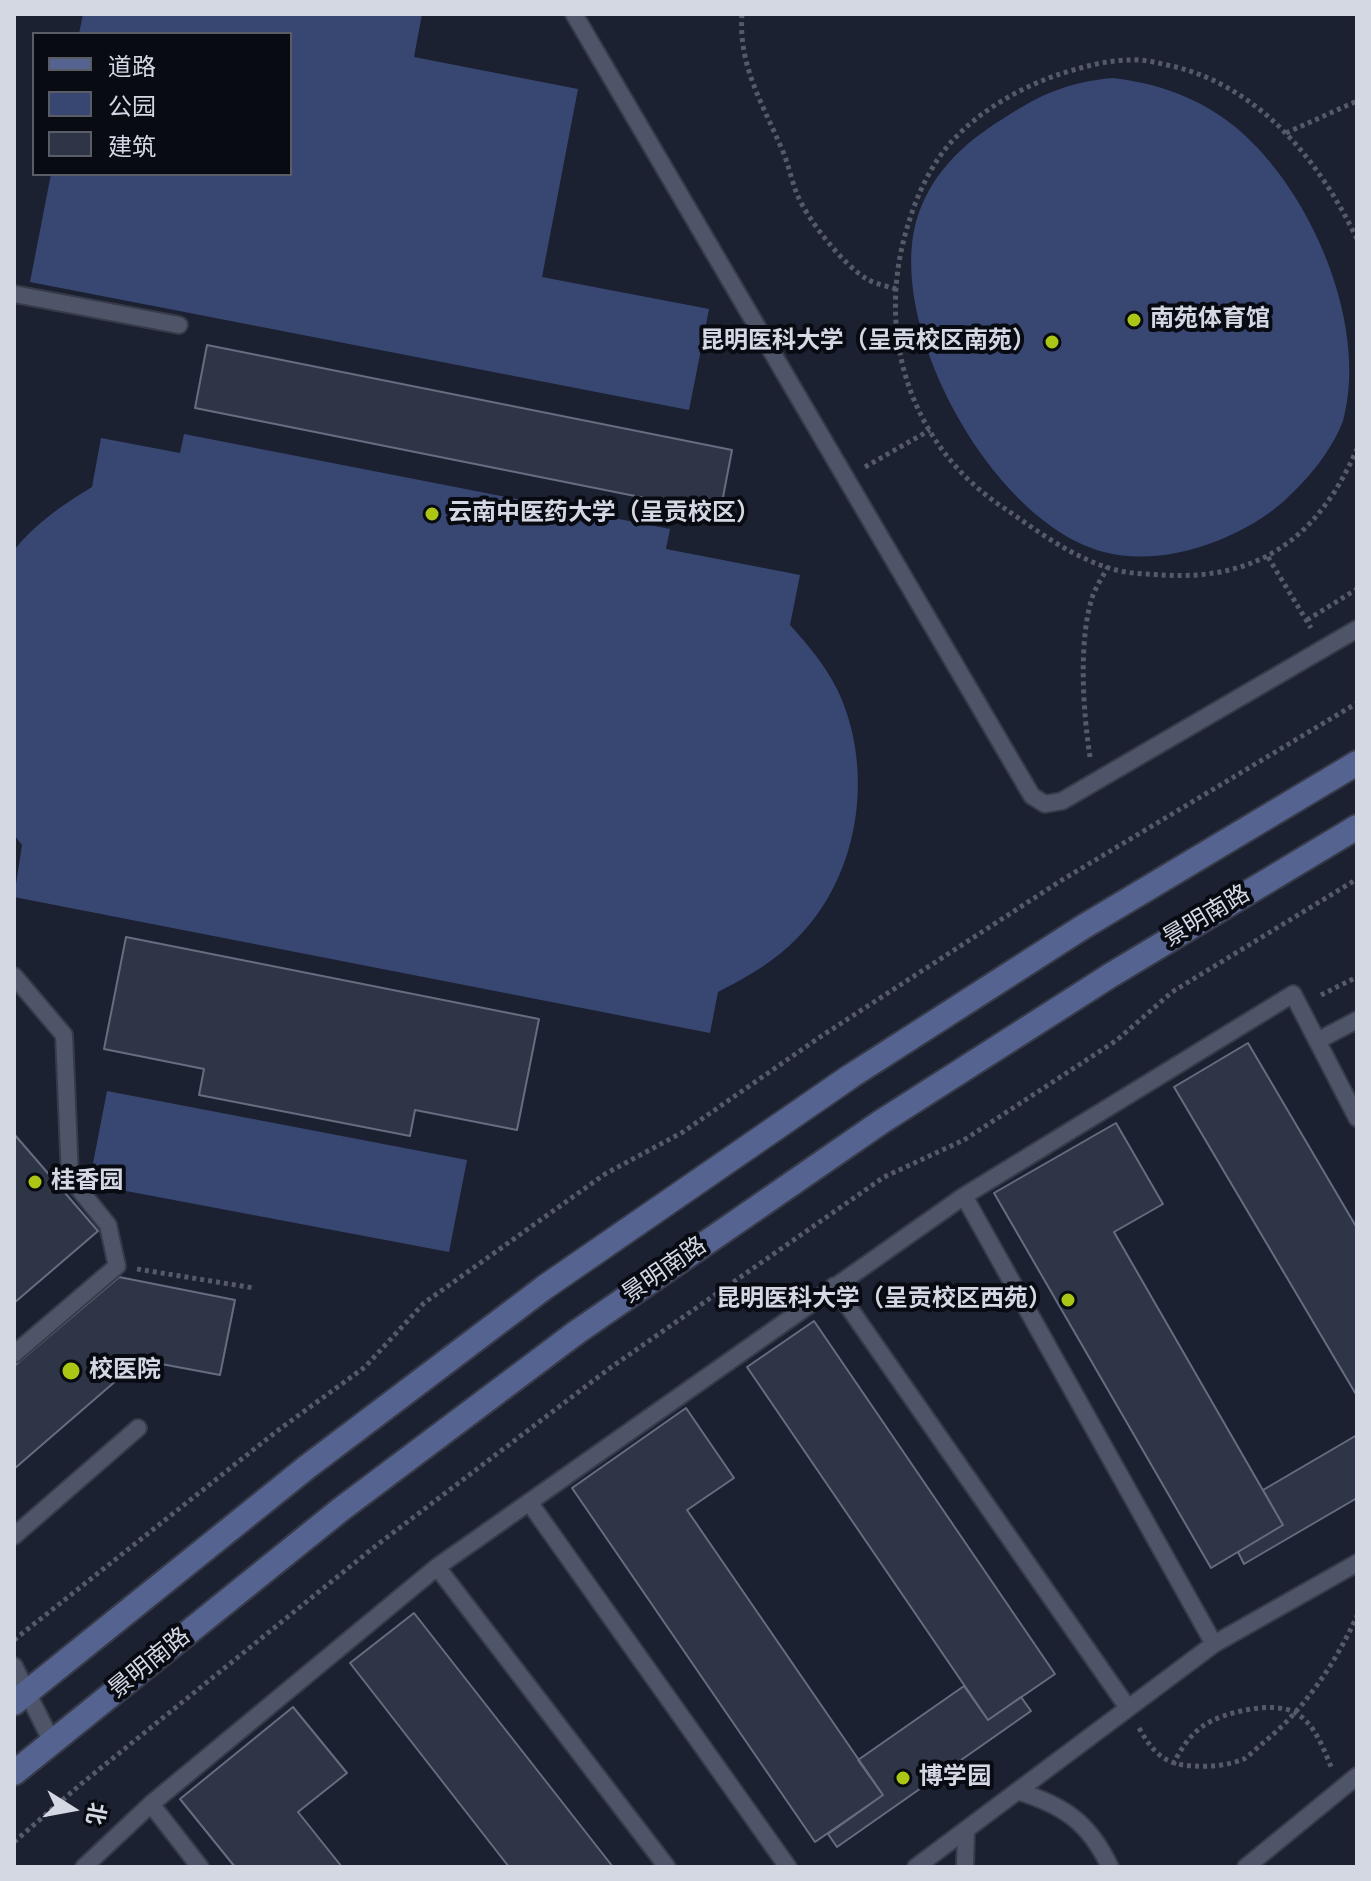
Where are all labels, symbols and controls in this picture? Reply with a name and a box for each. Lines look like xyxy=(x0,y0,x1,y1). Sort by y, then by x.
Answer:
legend xyxy=(32,32,292,176)
text: 道路 xyxy=(108,53,156,81)
text: 公园 xyxy=(108,93,156,121)
text: 建筑 xyxy=(108,133,156,161)
place label: 南苑体育馆 xyxy=(1150,306,1270,334)
marker: 南苑体育馆 xyxy=(1125,311,1143,329)
place label: 昆明医科大学（呈贡校区南苑） xyxy=(700,328,1036,356)
marker: 昆明医科大学（呈贡校区南苑） xyxy=(1043,333,1061,351)
place label: 云南中医药大学（呈贡校区） xyxy=(448,500,760,528)
marker: 云南中医药大学（呈贡校区） xyxy=(423,505,441,523)
street label: 景明南路 xyxy=(1158,880,1256,954)
place label: 桂香园 xyxy=(51,1168,123,1196)
marker: 桂香园 xyxy=(26,1173,44,1191)
street label: 景明南路 xyxy=(617,1232,713,1310)
place label: 昆明医科大学（呈贡校区西苑） xyxy=(716,1286,1052,1314)
marker: 昆明医科大学（呈贡校区西苑） xyxy=(1059,1291,1077,1309)
place label: 校医院 xyxy=(89,1357,161,1385)
marker: 校医院 xyxy=(60,1360,82,1382)
street label: 景明南路 xyxy=(104,1623,196,1705)
place label: 博学园 xyxy=(919,1764,991,1792)
north arrow xyxy=(32,1769,112,1849)
marker: 博学园 xyxy=(894,1769,912,1787)
text: 北 xyxy=(82,1800,110,1827)

